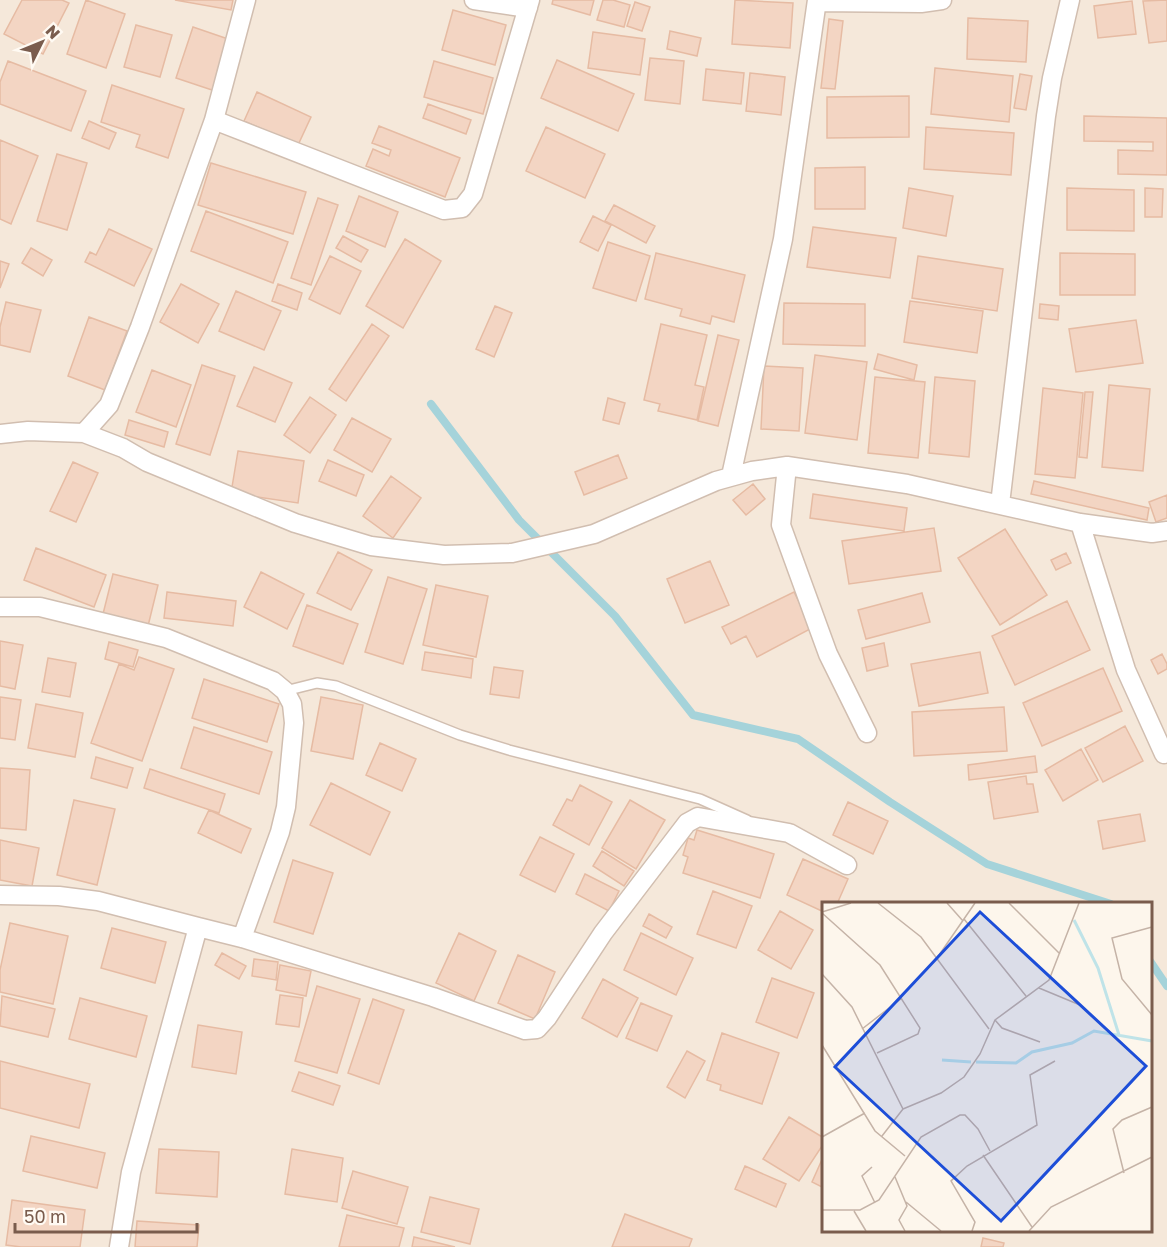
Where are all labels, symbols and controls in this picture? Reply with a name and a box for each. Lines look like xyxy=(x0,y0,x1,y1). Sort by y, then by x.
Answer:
north arrow xyxy=(12,12,72,72)
text: N xyxy=(42,20,64,43)
inset map xyxy=(822,902,1152,1232)
scale bar xyxy=(15,1196,196,1234)
text: 50 m xyxy=(24,1205,66,1227)

